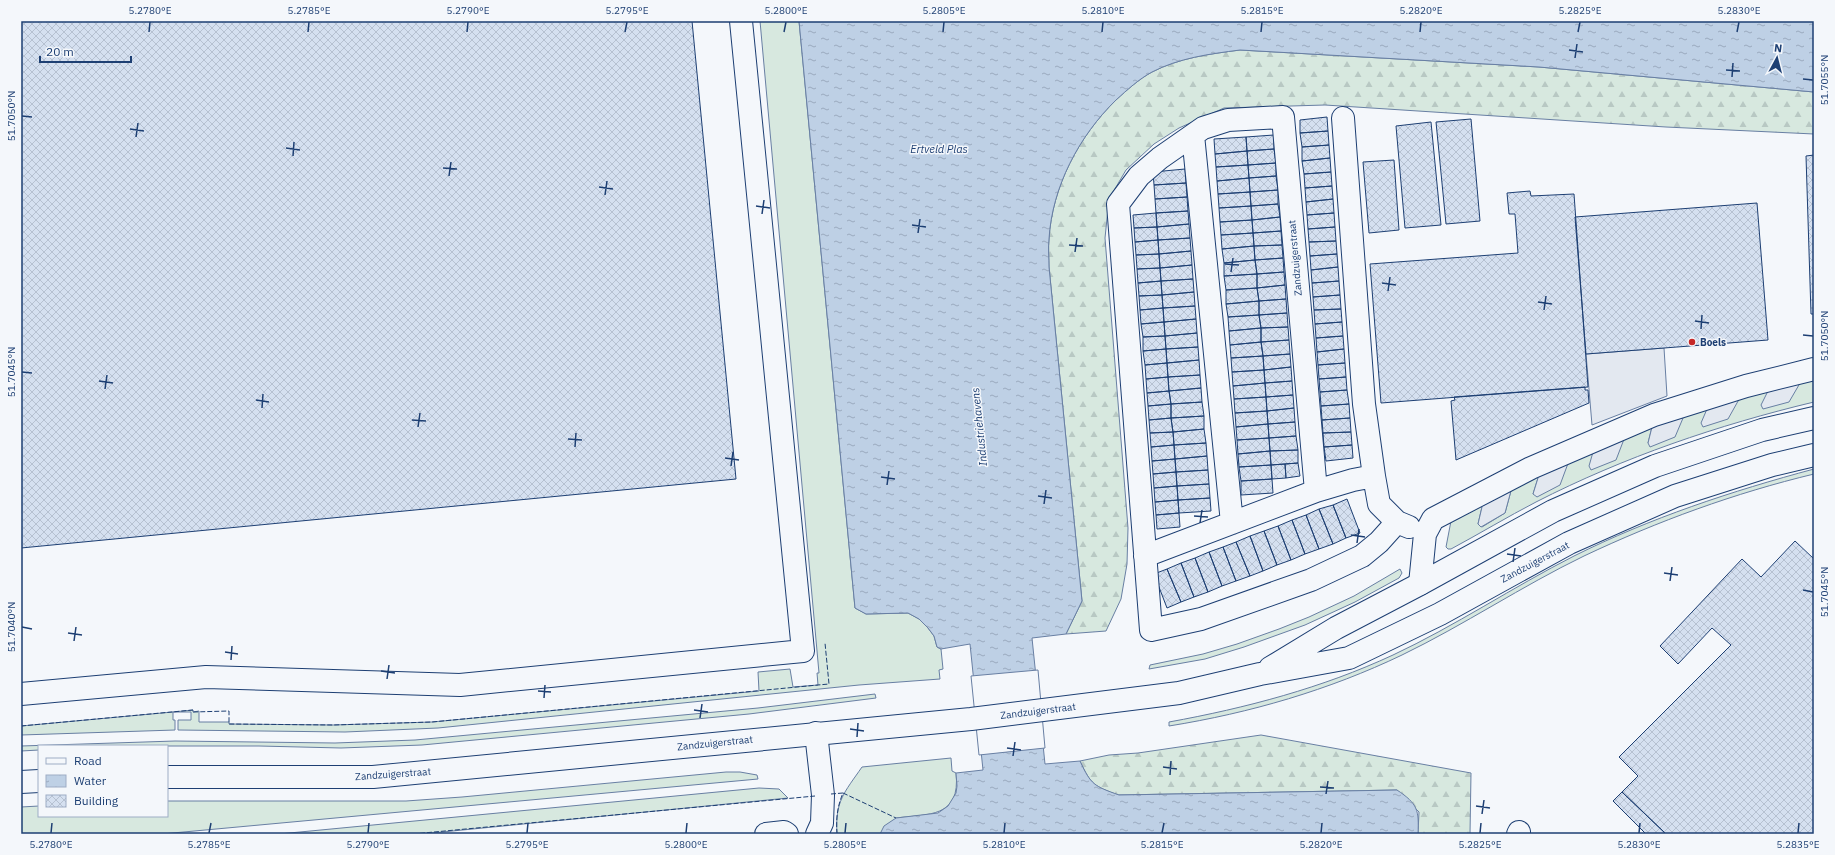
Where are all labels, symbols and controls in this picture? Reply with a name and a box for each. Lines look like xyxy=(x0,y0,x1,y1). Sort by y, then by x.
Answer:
text: 5.2780°E xyxy=(128,4,172,17)
text: 5.2785°E xyxy=(287,4,331,17)
text: 5.2790°E xyxy=(446,4,490,17)
text: 5.2795°E xyxy=(605,4,649,17)
text: 5.2800°E xyxy=(764,4,808,17)
text: 5.2805°E xyxy=(922,4,966,17)
text: 5.2810°E xyxy=(1081,4,1125,17)
text: 5.2815°E xyxy=(1240,4,1284,17)
text: 5.2820°E xyxy=(1399,4,1443,17)
text: 5.2825°E xyxy=(1558,4,1602,17)
text: 5.2830°E xyxy=(1717,4,1761,17)
scale bar xyxy=(40,38,131,64)
north arrow xyxy=(1757,38,1797,78)
text: N xyxy=(1773,41,1783,56)
text: 20 m xyxy=(46,44,74,59)
text: 51.7055°N xyxy=(1818,55,1831,105)
text: 51.7050°N xyxy=(5,91,18,141)
water label: Ertveld Plas xyxy=(910,142,968,156)
street label: Zandzuigerstraat xyxy=(1285,219,1305,296)
text: 51.7050°N xyxy=(1818,311,1831,361)
place label: Boels xyxy=(1700,336,1726,349)
marker: Boels xyxy=(1687,337,1697,347)
text: 51.7045°N xyxy=(5,347,18,397)
water label: Industriehavens xyxy=(968,387,990,467)
street label: Zandzuigerstraat xyxy=(1498,538,1572,586)
text: 51.7045°N xyxy=(1818,567,1831,617)
text: 51.7040°N xyxy=(5,602,18,652)
street label: Zandzuigerstraat xyxy=(1000,700,1077,722)
street label: Zandzuigerstraat xyxy=(677,733,754,753)
legend xyxy=(38,745,168,817)
text: Road xyxy=(74,753,102,768)
street label: Zandzuigerstraat xyxy=(355,765,432,783)
text: Water xyxy=(74,773,107,788)
text: Building xyxy=(74,793,119,808)
text: 5.2780°E xyxy=(29,838,73,851)
text: 5.2785°E xyxy=(187,838,231,851)
text: 5.2790°E xyxy=(346,838,390,851)
text: 5.2795°E xyxy=(505,838,549,851)
text: 5.2800°E xyxy=(664,838,708,851)
text: 5.2805°E xyxy=(823,838,867,851)
text: 5.2810°E xyxy=(982,838,1026,851)
text: 5.2815°E xyxy=(1140,838,1184,851)
text: 5.2820°E xyxy=(1299,838,1343,851)
text: 5.2825°E xyxy=(1458,838,1502,851)
text: 5.2830°E xyxy=(1617,838,1661,851)
text: 5.2835°E xyxy=(1776,838,1820,851)

